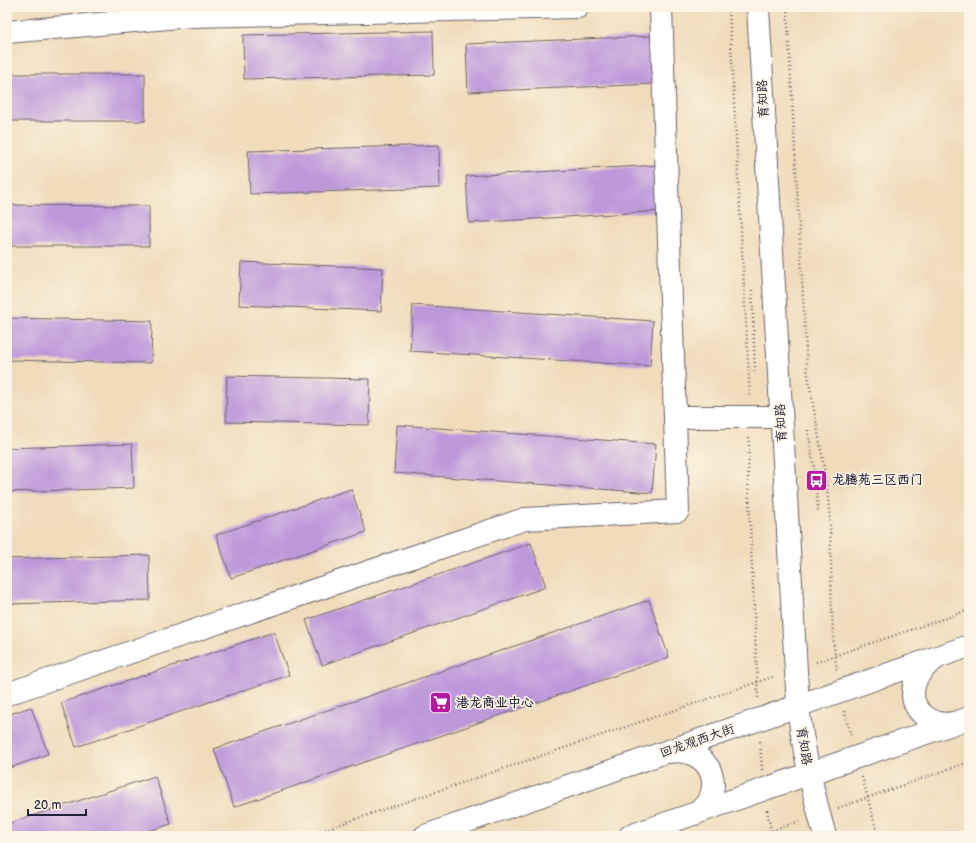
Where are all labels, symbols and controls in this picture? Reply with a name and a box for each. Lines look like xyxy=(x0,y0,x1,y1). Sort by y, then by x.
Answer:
street label: 育知路 xyxy=(754,79,772,119)
street label: 育知路 xyxy=(772,403,790,443)
bus stop icon: 龙腾苑三区西门 xyxy=(803,467,829,493)
place label: 龙腾苑三区西门 xyxy=(832,472,923,488)
supermarket icon: 港龙商业中心 xyxy=(428,690,454,716)
place label: 港龙商业中心 xyxy=(456,695,534,711)
street label: 回龙观西大街 xyxy=(658,721,736,761)
street label: 育知路 xyxy=(793,725,815,767)
scale bar xyxy=(28,791,86,817)
text: 20 m xyxy=(34,798,61,813)

